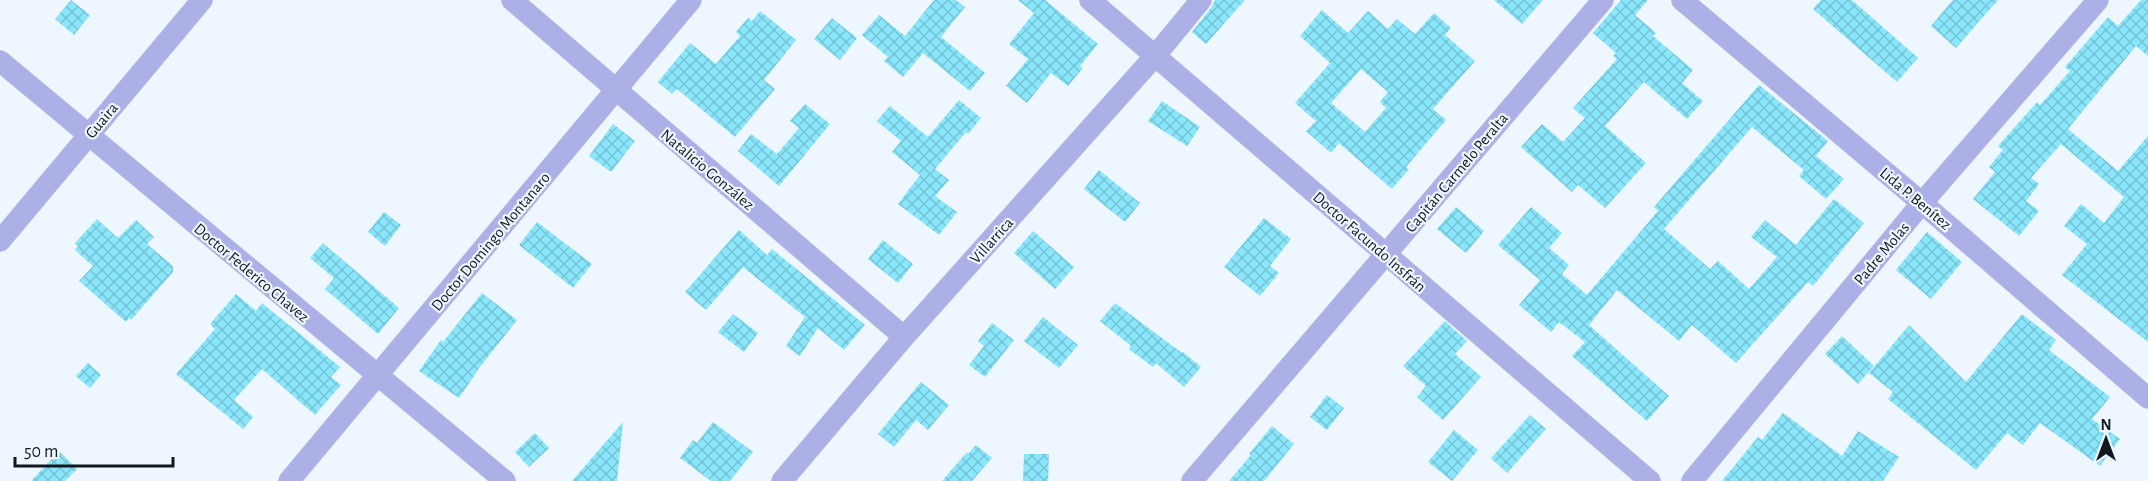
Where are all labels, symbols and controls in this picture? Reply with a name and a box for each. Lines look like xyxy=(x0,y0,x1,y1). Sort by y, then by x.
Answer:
street label: Guaira xyxy=(82,100,121,142)
street label: Capitán Carmelo Peralta xyxy=(1402,110,1511,235)
street label: Natalicio González xyxy=(658,126,757,213)
street label: Lida P. Benítez xyxy=(1877,165,1954,233)
street label: Doctor Domingo Montanaro xyxy=(428,169,553,314)
street label: Doctor Facundo Insfrán xyxy=(1310,189,1429,295)
street label: Villarrica xyxy=(967,215,1016,267)
street label: Padre Molas xyxy=(1851,219,1912,288)
street label: Doctor Federico Chavez xyxy=(191,220,312,325)
north arrow xyxy=(2076,409,2136,469)
text: N xyxy=(2100,417,2112,433)
scale bar xyxy=(15,430,172,468)
text: 50 m xyxy=(24,443,58,461)

